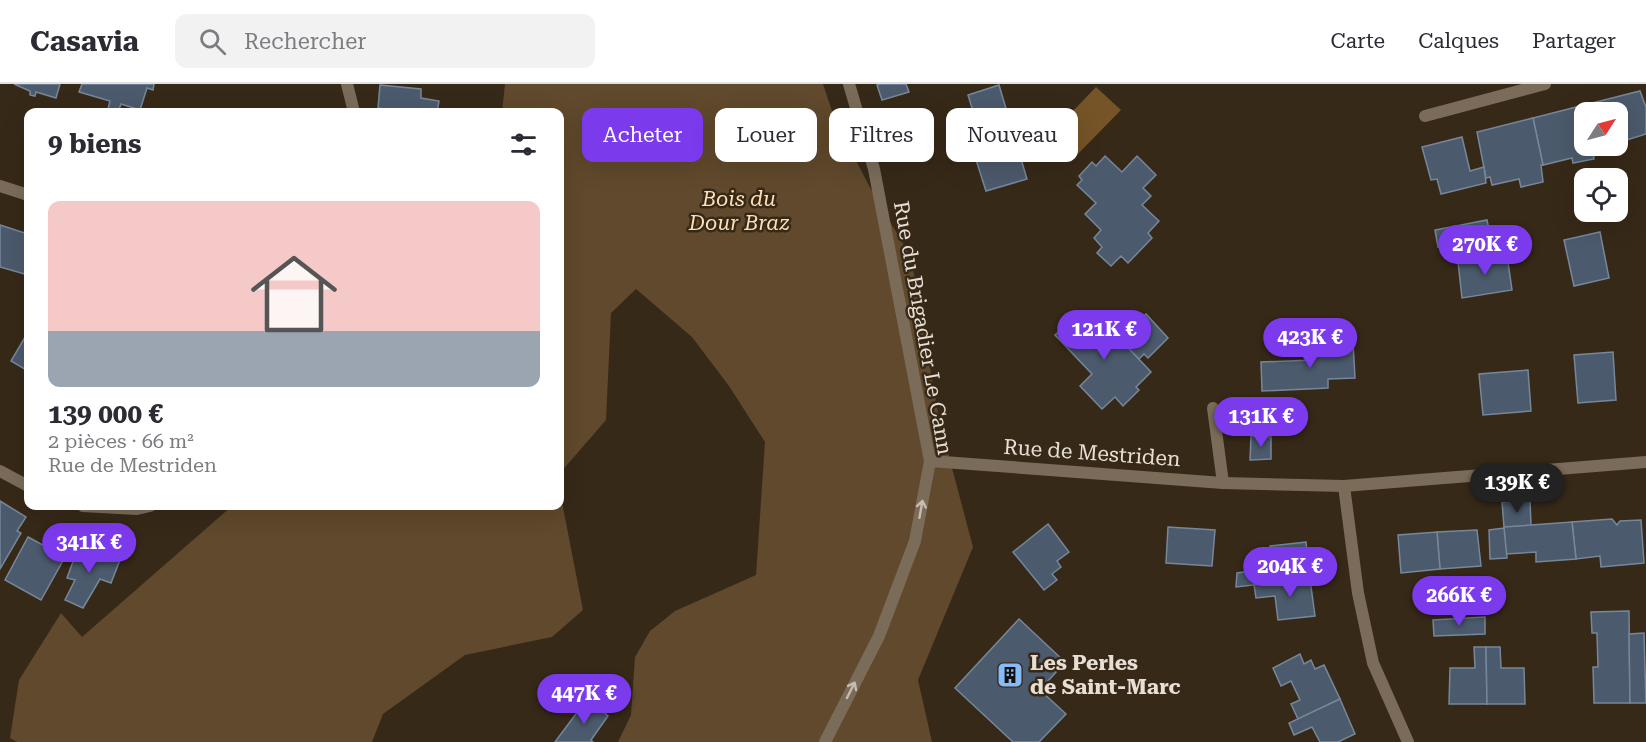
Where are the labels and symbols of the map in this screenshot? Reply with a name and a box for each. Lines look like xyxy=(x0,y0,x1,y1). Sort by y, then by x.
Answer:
north arrow xyxy=(1574,102,1628,156)
park label: Bois du Dour Braz xyxy=(688,187,790,235)
street label: Rue du Brigadier Le Cann xyxy=(889,199,957,457)
pin: 270K € xyxy=(1436,225,1534,276)
pin: 121K € xyxy=(1055,310,1153,361)
pin: 423K € xyxy=(1261,318,1359,369)
pin: 131K € xyxy=(1212,397,1310,448)
street label: Rue de Mestriden xyxy=(1003,435,1182,471)
pin: 139K € xyxy=(1468,463,1566,514)
one-way arrow xyxy=(916,499,927,519)
pin: 341K € xyxy=(40,523,138,574)
pin: 204K € xyxy=(1241,547,1339,598)
pin: 266K € xyxy=(1410,576,1508,627)
place label: Les Perles de Saint-Marc xyxy=(1030,651,1181,699)
building icon: Les Perles de Saint-Marc xyxy=(995,660,1025,690)
pin: 447K € xyxy=(535,674,633,725)
one-way arrow xyxy=(846,681,858,699)

